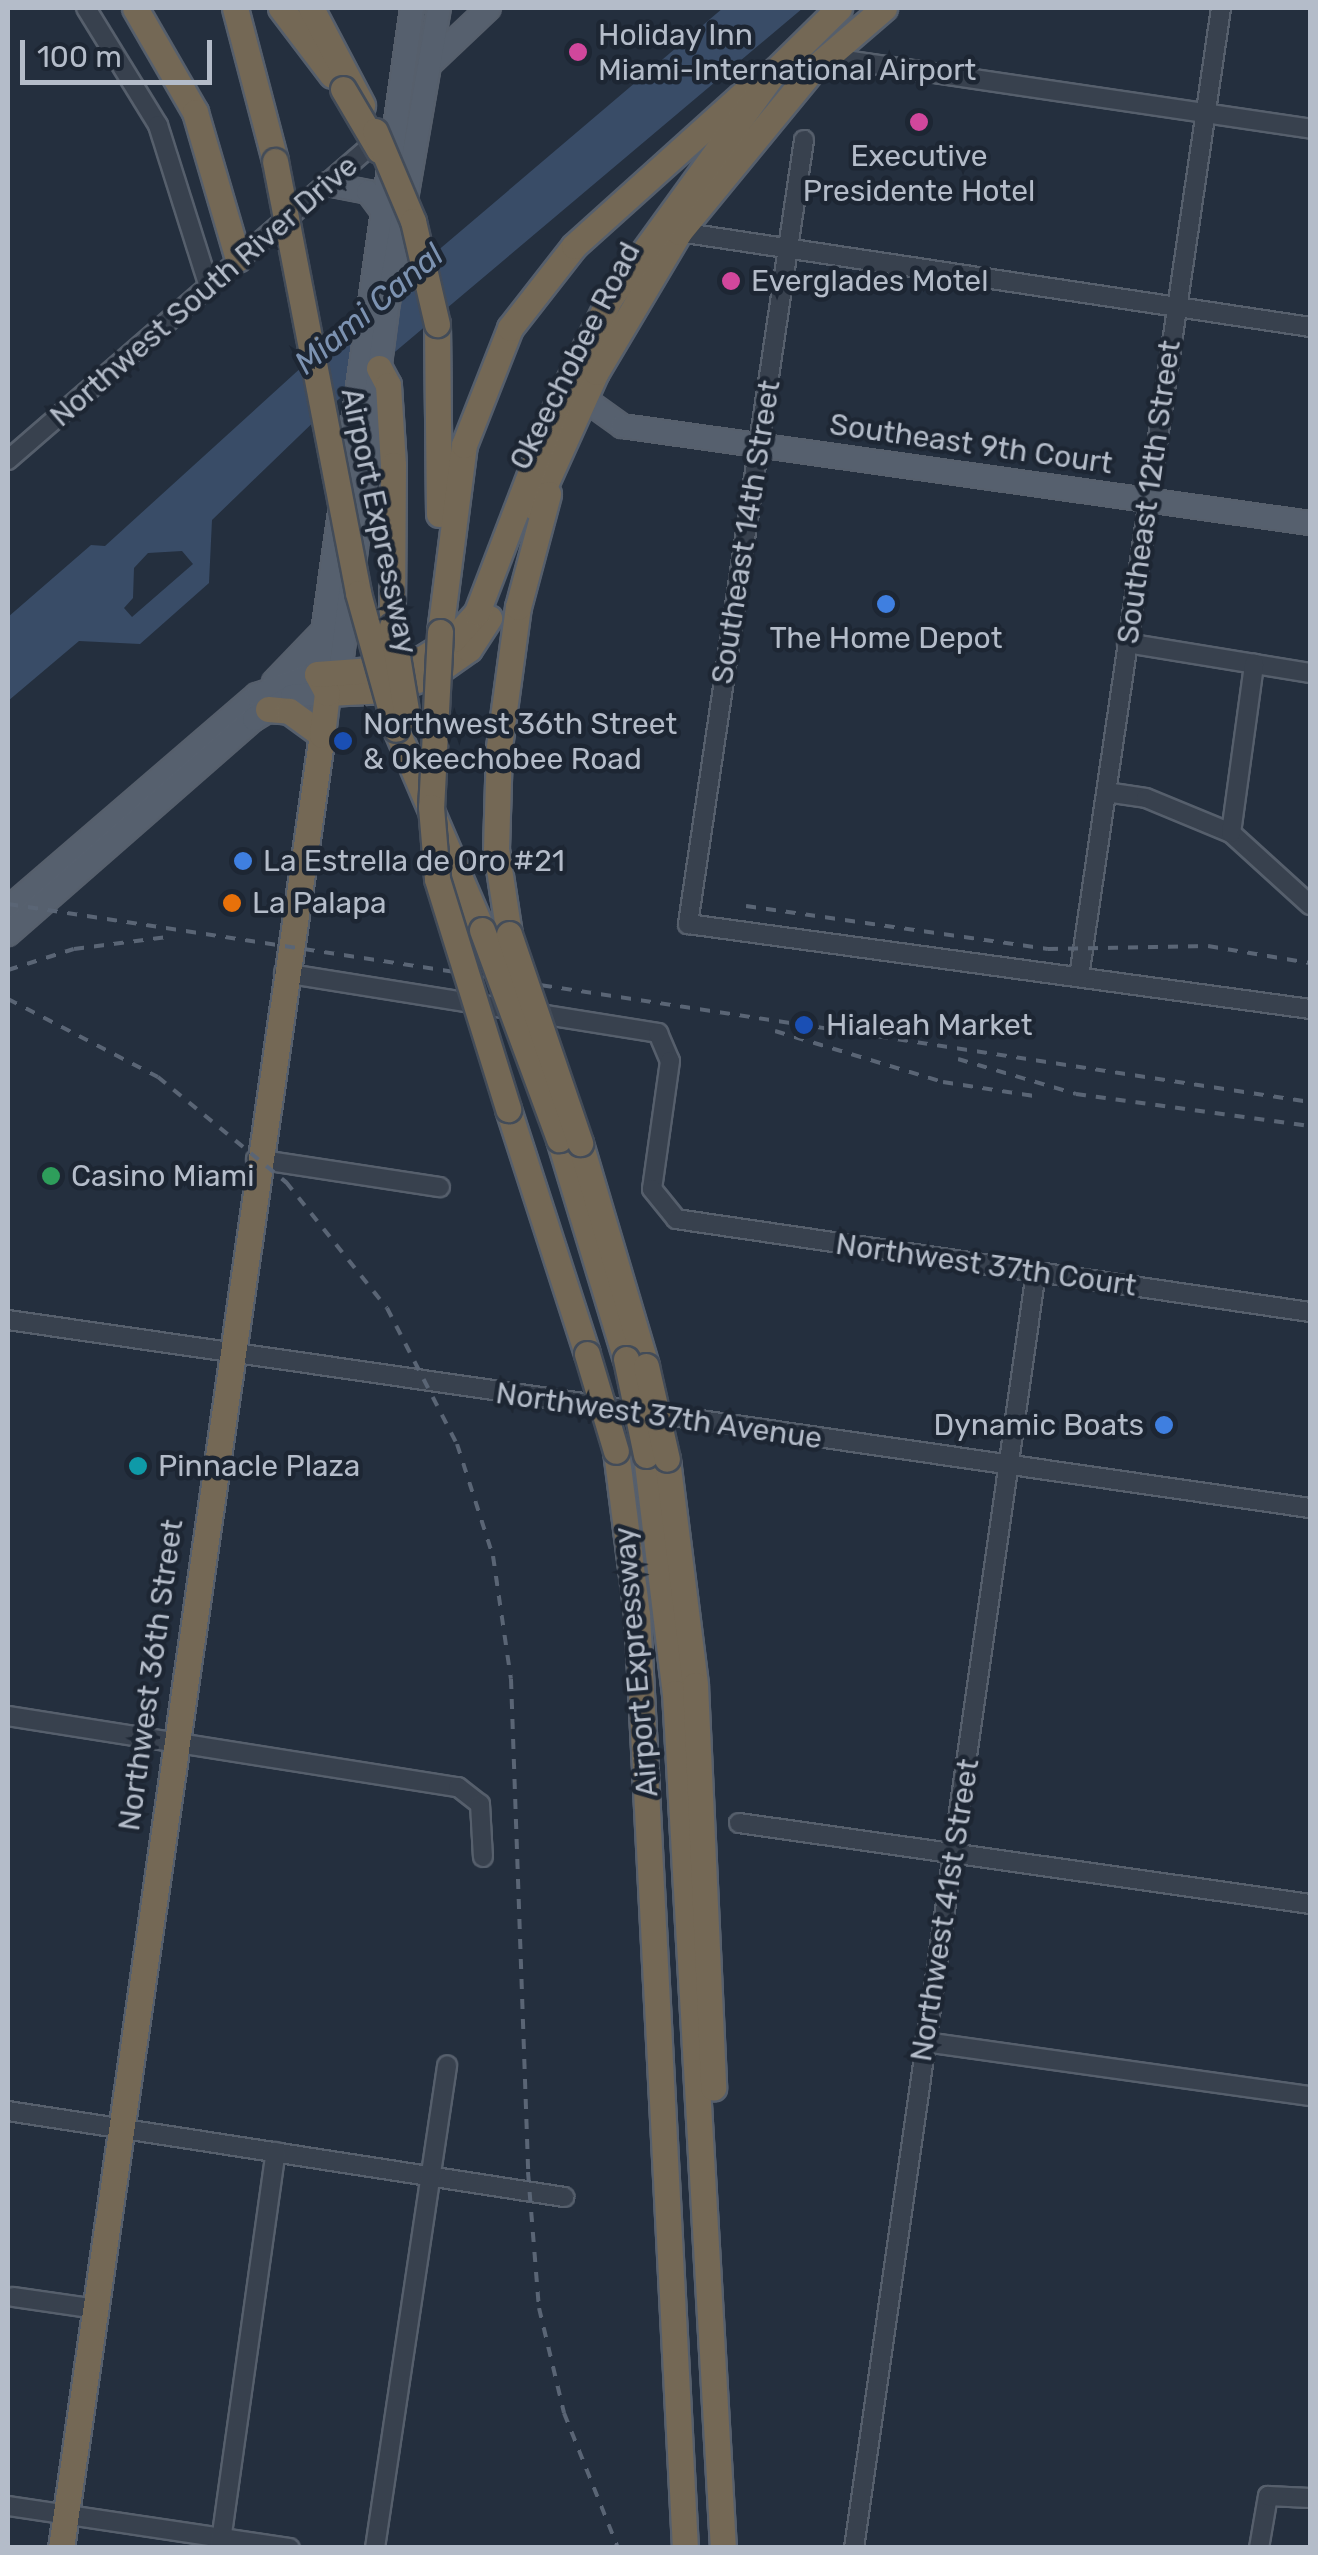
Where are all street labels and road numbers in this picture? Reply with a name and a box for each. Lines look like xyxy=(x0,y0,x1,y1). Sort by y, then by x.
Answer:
street label: Northwest South River Drive xyxy=(43,147,365,435)
street label: Okeechobee Road xyxy=(502,236,648,476)
street label: Southeast 12th Street xyxy=(1110,338,1188,646)
street label: Southeast 14th Street xyxy=(704,377,788,687)
street label: Airport Expressway xyxy=(333,385,425,657)
street label: Southeast 9th Court xyxy=(827,406,1115,482)
street label: Northwest 37th Court xyxy=(833,1226,1139,1304)
street label: Northwest 37th Avenue xyxy=(493,1375,825,1457)
street label: Northwest 36th Street xyxy=(111,1517,191,1833)
street label: Airport Expressway xyxy=(606,1525,666,1799)
street label: Northwest 41st Street xyxy=(903,1756,987,2064)

